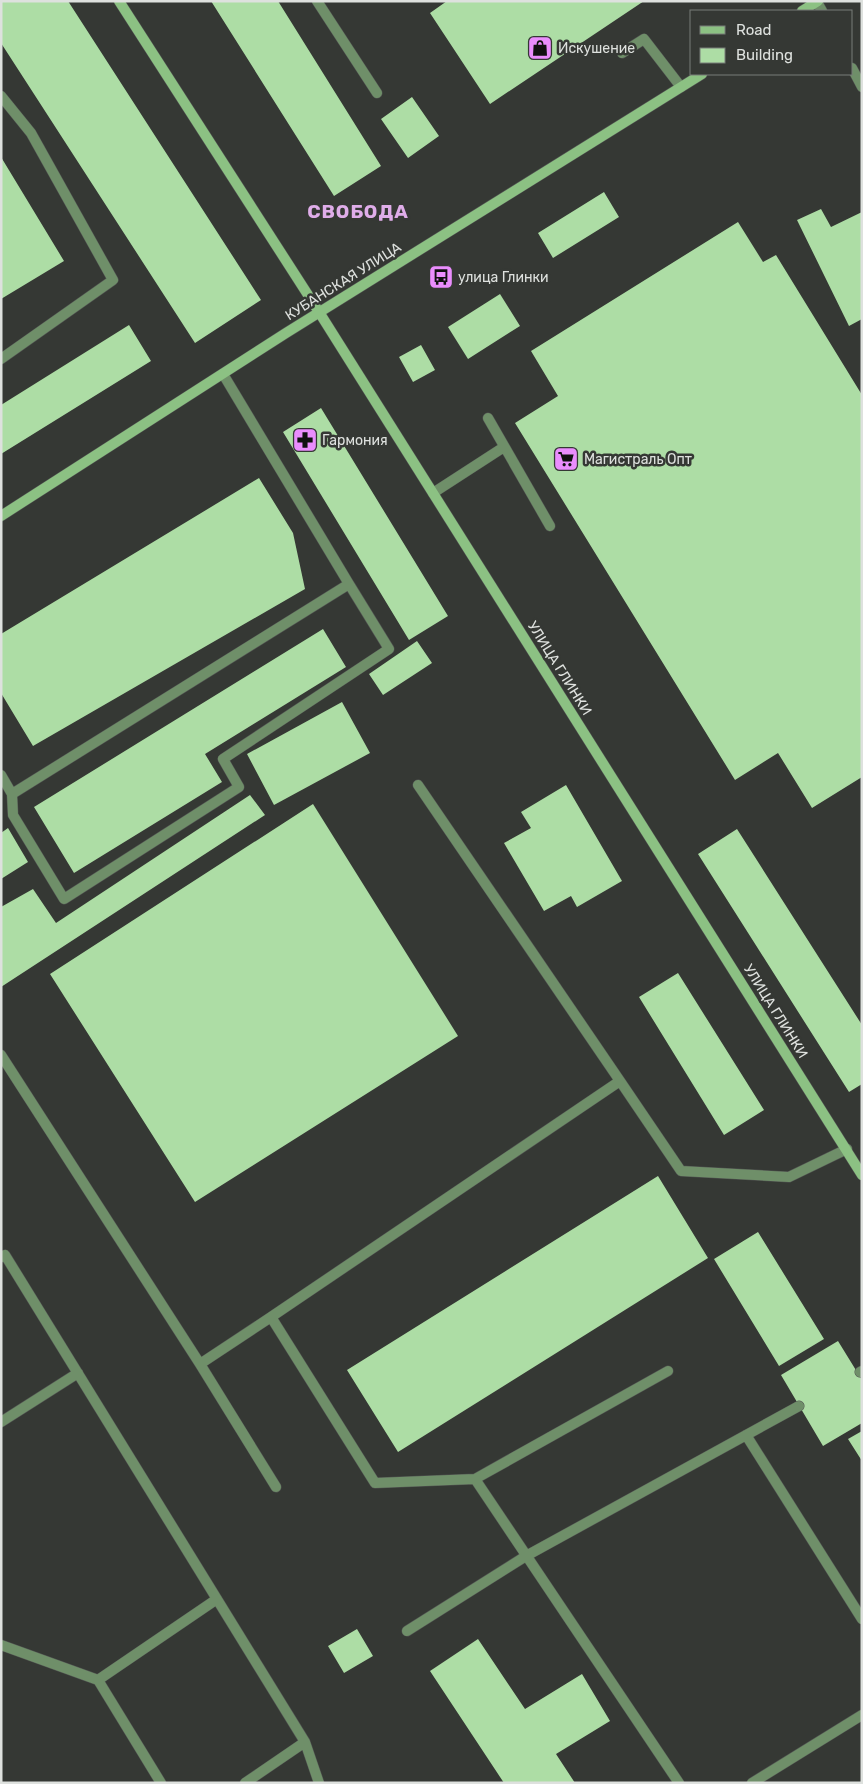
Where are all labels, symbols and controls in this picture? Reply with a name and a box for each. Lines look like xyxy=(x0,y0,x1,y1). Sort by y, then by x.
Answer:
legend xyxy=(690,10,853,75)
text: Road xyxy=(736,21,772,39)
shop icon: Искушение xyxy=(527,35,553,61)
place label: Искушение xyxy=(558,40,635,57)
text: Building xyxy=(736,46,793,64)
district label: СВОБОДА xyxy=(307,200,409,223)
street label: КУБАНСКАЯ УЛИЦА xyxy=(282,238,405,324)
bus stop icon: улица Глинки xyxy=(428,264,454,290)
place label: улица Глинки xyxy=(458,269,549,286)
pharmacy icon: Гармония xyxy=(292,427,318,453)
place label: Гармония xyxy=(322,432,388,449)
supermarket icon: Магистраль Опт xyxy=(553,446,579,472)
place label: Магистраль Опт xyxy=(584,451,692,468)
street label: УЛИЦА ГЛИНКИ xyxy=(524,618,595,718)
street label: УЛИЦА ГЛИНКИ xyxy=(740,961,811,1061)

